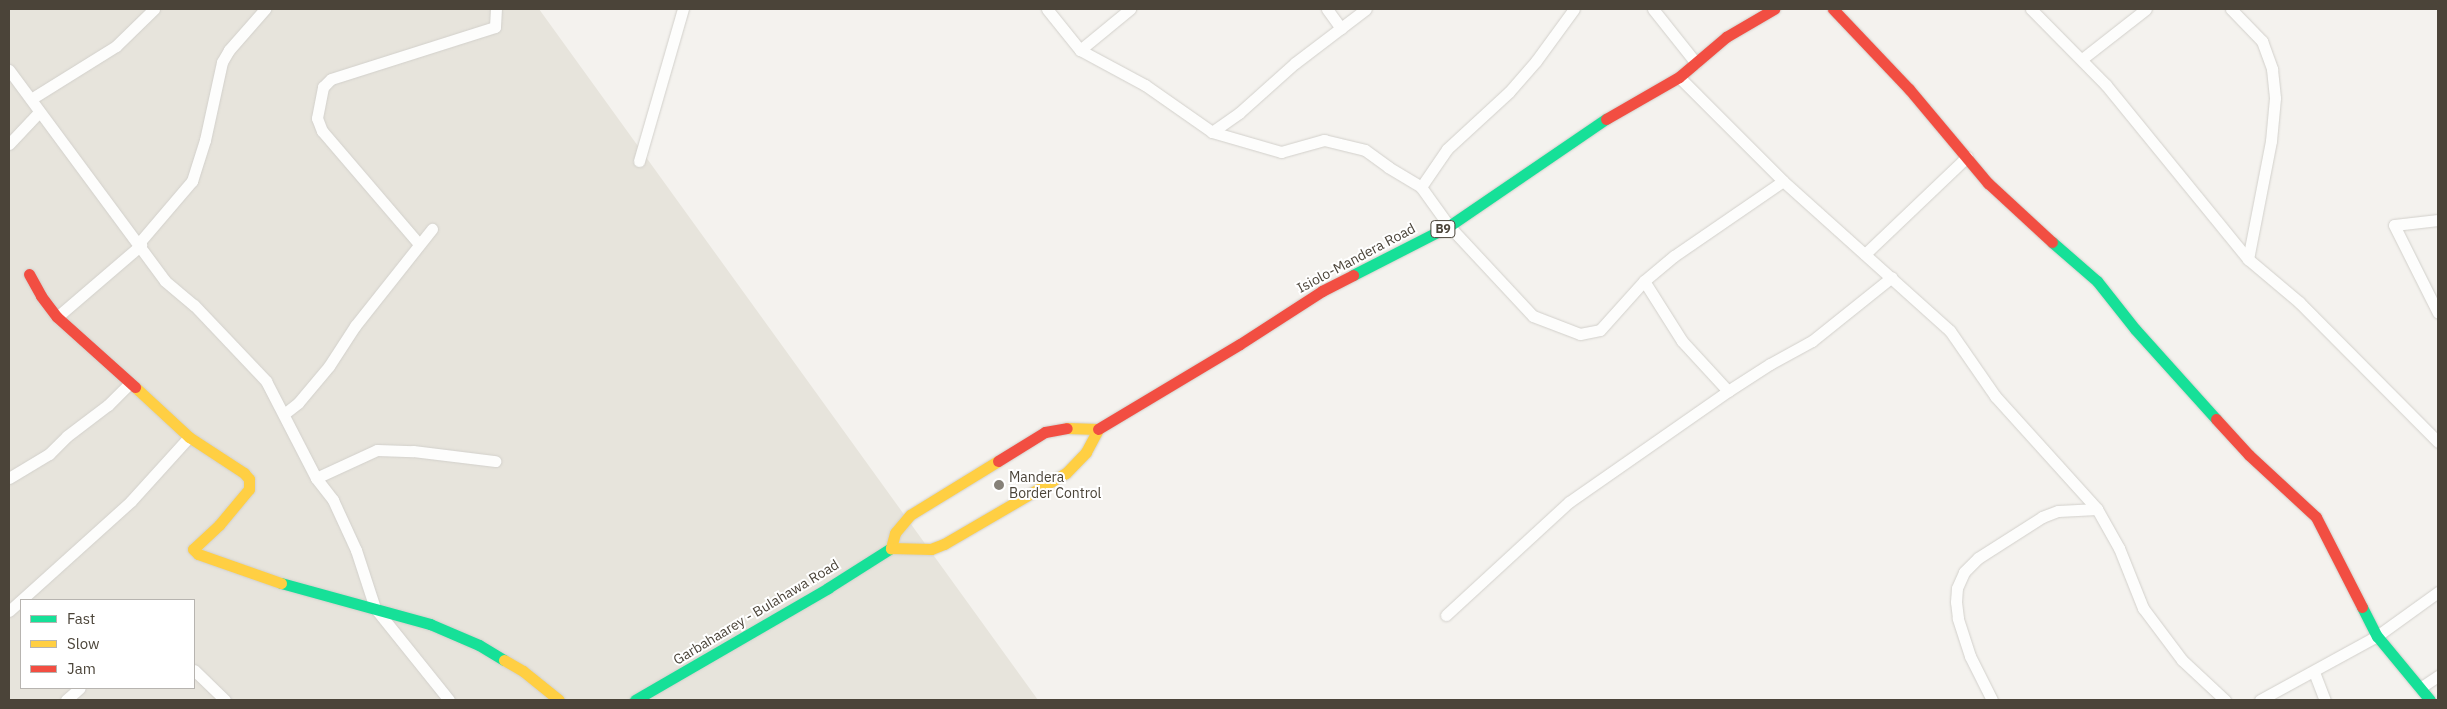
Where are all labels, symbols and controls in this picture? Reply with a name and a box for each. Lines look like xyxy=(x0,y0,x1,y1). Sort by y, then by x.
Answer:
street label: Isiolo-Mandera Road xyxy=(1294,220,1418,296)
road number: B9 xyxy=(1429,220,1457,238)
place label: Mandera Border Control xyxy=(1009,469,1101,502)
marker: Mandera Border Control xyxy=(993,479,1005,491)
street label: Garbahaarey - Bulahawa Road xyxy=(670,556,842,668)
legend xyxy=(20,599,195,689)
text: Fast xyxy=(67,609,95,628)
text: Slow xyxy=(67,634,100,653)
text: Jam xyxy=(67,659,96,678)

